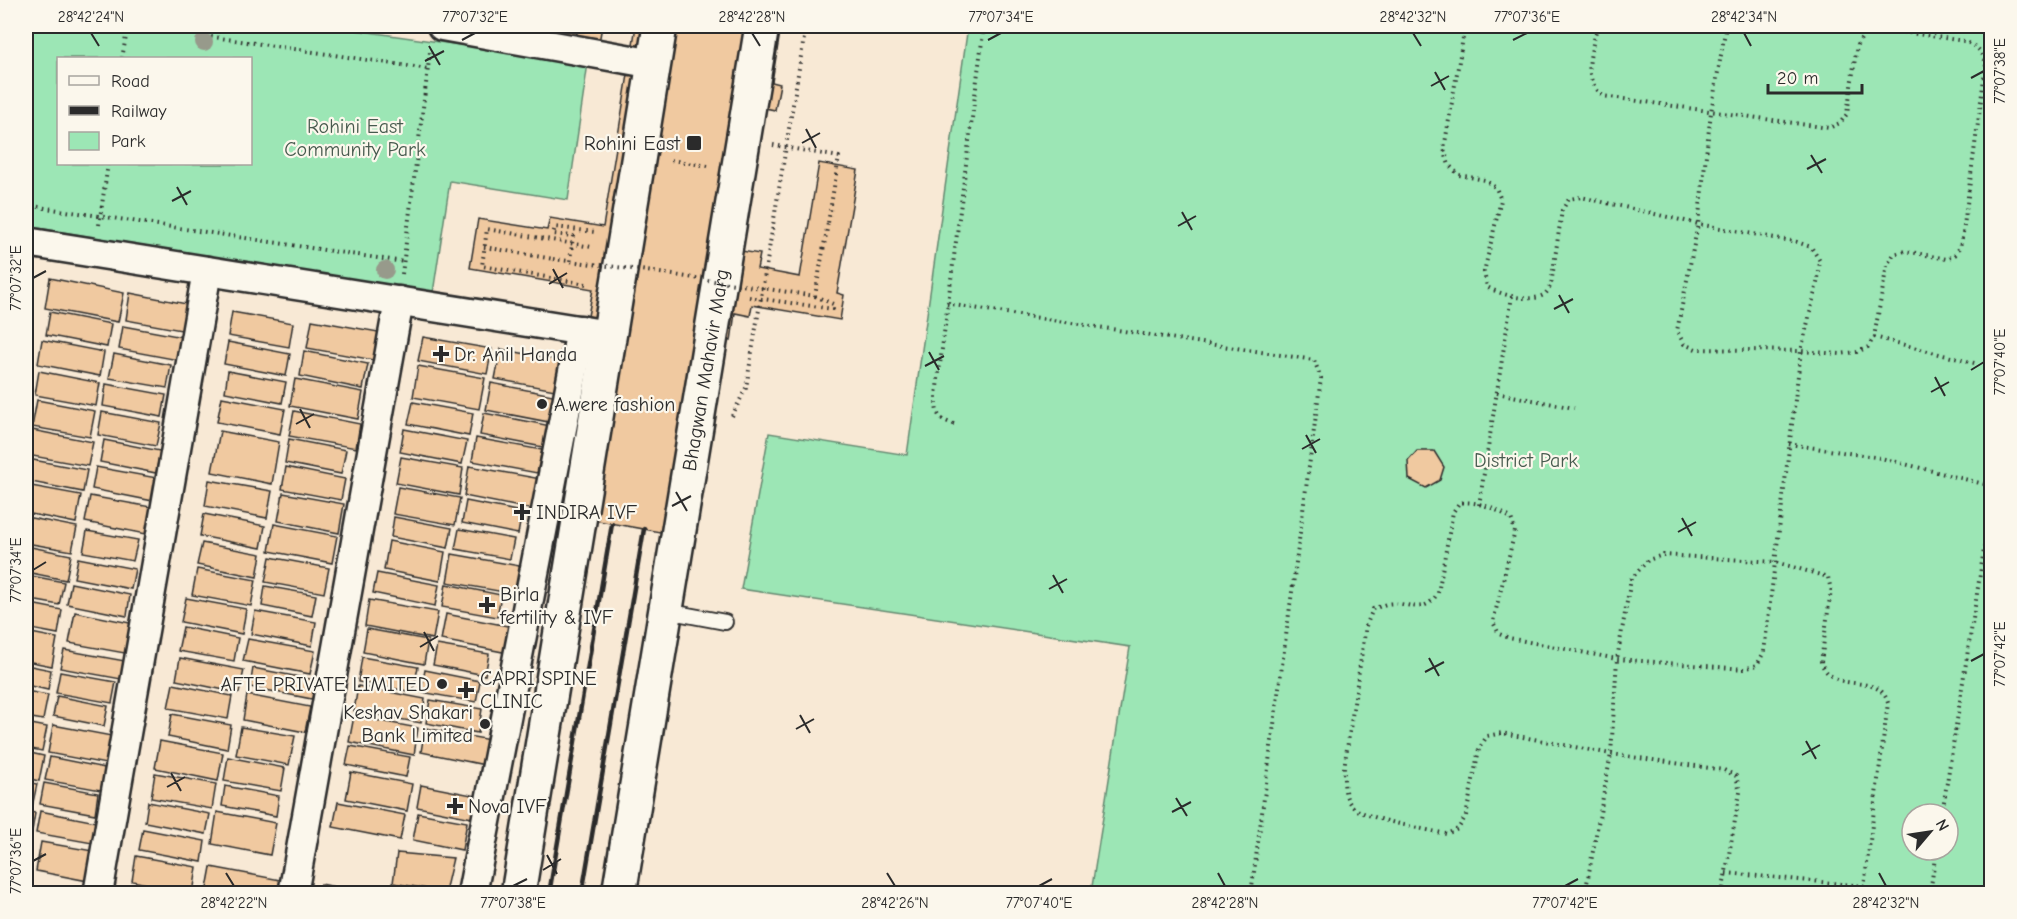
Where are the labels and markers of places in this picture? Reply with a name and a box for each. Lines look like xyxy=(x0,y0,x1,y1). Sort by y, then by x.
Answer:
place label: Rohini East xyxy=(584,132,681,155)
marker: Rohini East xyxy=(685,134,703,152)
place label: Dr. Anil Handa xyxy=(454,343,577,366)
marker: Dr. Anil Handa xyxy=(432,345,450,363)
place label: A.were fashion xyxy=(554,393,675,416)
marker: A.were fashion xyxy=(535,397,549,411)
place label: INDIRA IVF xyxy=(536,501,638,524)
marker: INDIRA IVF xyxy=(513,503,531,521)
place label: Birla fertility & IVF xyxy=(499,583,614,629)
marker: Birla fertility & IVF xyxy=(478,596,496,614)
place label: CAPRI SPINE CLINIC xyxy=(480,667,597,713)
place label: AFTE PRIVATE LIMITED xyxy=(220,673,430,696)
marker: AFTE PRIVATE LIMITED xyxy=(435,677,449,691)
marker: CAPRI SPINE CLINIC xyxy=(457,681,475,699)
place label: Keshav Shakari Bank Limited xyxy=(343,701,473,747)
marker: Keshav Shakari Bank Limited xyxy=(478,717,492,731)
place label: Nova IVF xyxy=(468,795,547,818)
marker: Nova IVF xyxy=(446,797,464,815)

